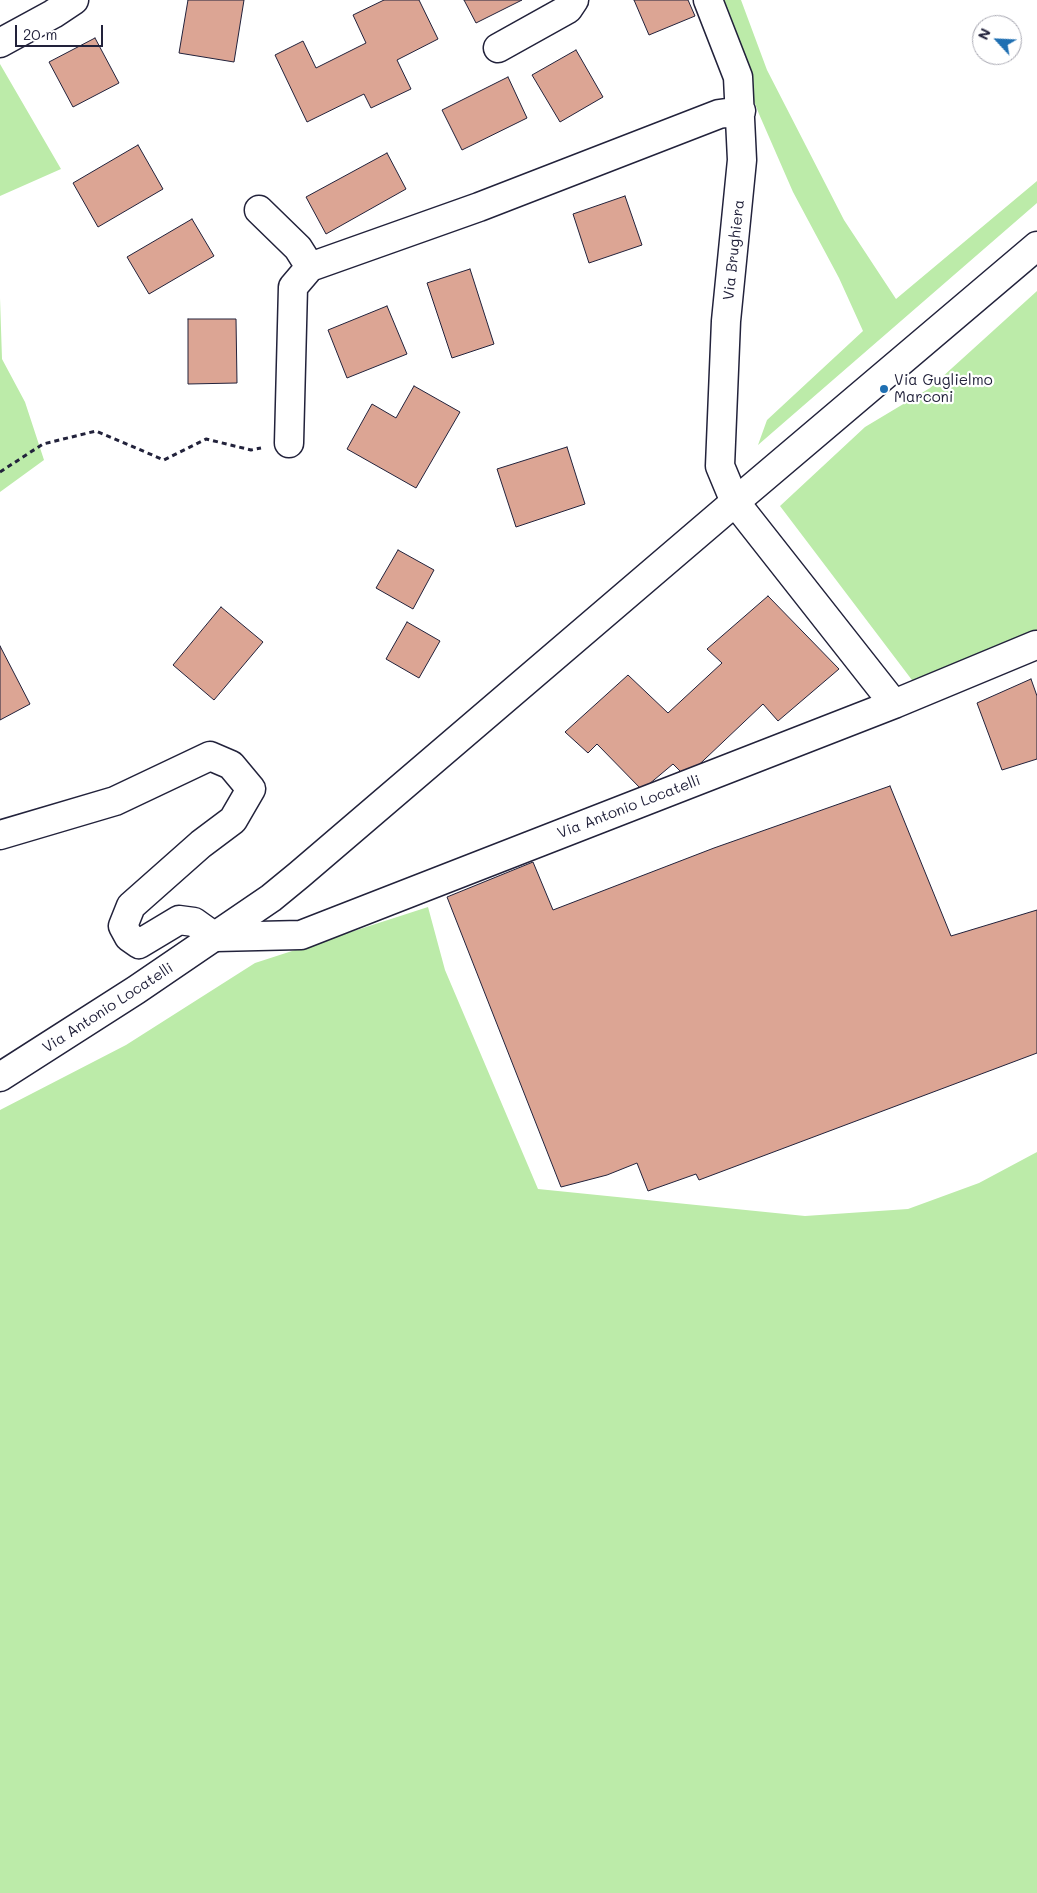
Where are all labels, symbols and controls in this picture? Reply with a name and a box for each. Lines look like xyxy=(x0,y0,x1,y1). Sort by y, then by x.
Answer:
scale bar xyxy=(18,15,105,47)
north arrow xyxy=(972,15,1022,65)
text: 20 m xyxy=(23,24,57,44)
text: N xyxy=(973,25,995,43)
street label: Via Brughiera xyxy=(720,199,748,301)
place label: Via Guglielmo Marconi xyxy=(894,371,993,406)
marker: Via Guglielmo Marconi xyxy=(878,383,890,395)
street label: Via Antonio Locatelli xyxy=(555,771,703,843)
street label: Via Antonio Locatelli xyxy=(39,959,177,1057)

